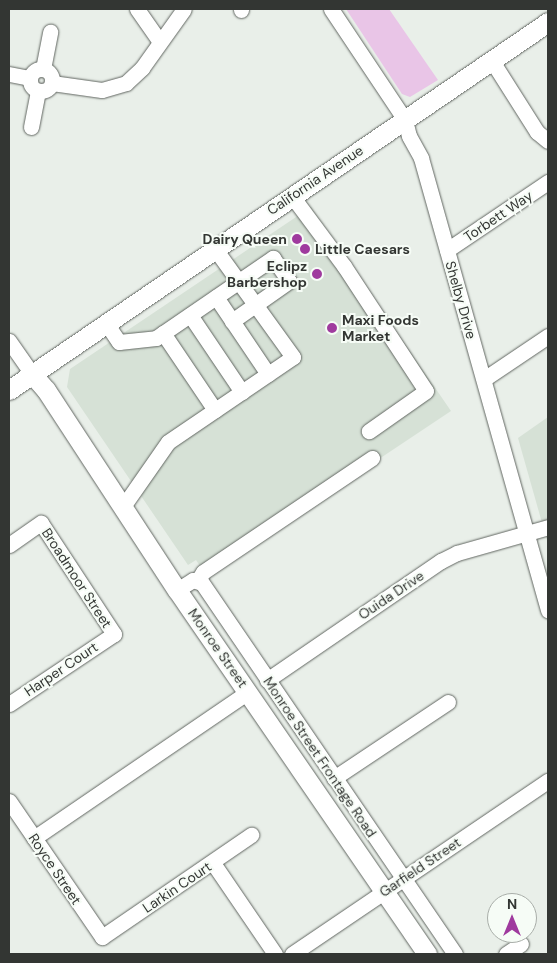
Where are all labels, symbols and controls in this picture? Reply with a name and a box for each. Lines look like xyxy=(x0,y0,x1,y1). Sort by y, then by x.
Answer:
street label: California Avenue xyxy=(264,142,366,218)
street label: Torbett Way xyxy=(460,187,536,245)
place label: Dairy Queen xyxy=(202,231,287,247)
marker: Dairy Queen xyxy=(291,233,303,245)
place label: Little Caesars xyxy=(315,241,410,257)
marker: Little Caesars xyxy=(299,243,311,255)
place label: Eclipz Barbershop xyxy=(227,258,307,290)
street label: Shelby Drive xyxy=(442,259,480,341)
marker: Eclipz Barbershop xyxy=(311,268,323,280)
place label: Maxi Foods Market xyxy=(342,312,419,344)
marker: Maxi Foods Market xyxy=(326,322,338,334)
street label: Broadmoor Street xyxy=(38,525,116,631)
street label: Ouida Drive xyxy=(355,567,427,623)
street label: Monroe Street xyxy=(185,605,251,691)
street label: Harper Court xyxy=(21,638,101,700)
street label: Monroe Street Frontage Road xyxy=(260,674,380,840)
street label: Royce Street xyxy=(25,830,85,908)
street label: Garfield Street xyxy=(376,834,464,900)
street label: Larkin Court xyxy=(139,858,215,916)
north arrow xyxy=(487,893,537,943)
text: N xyxy=(507,895,517,913)

